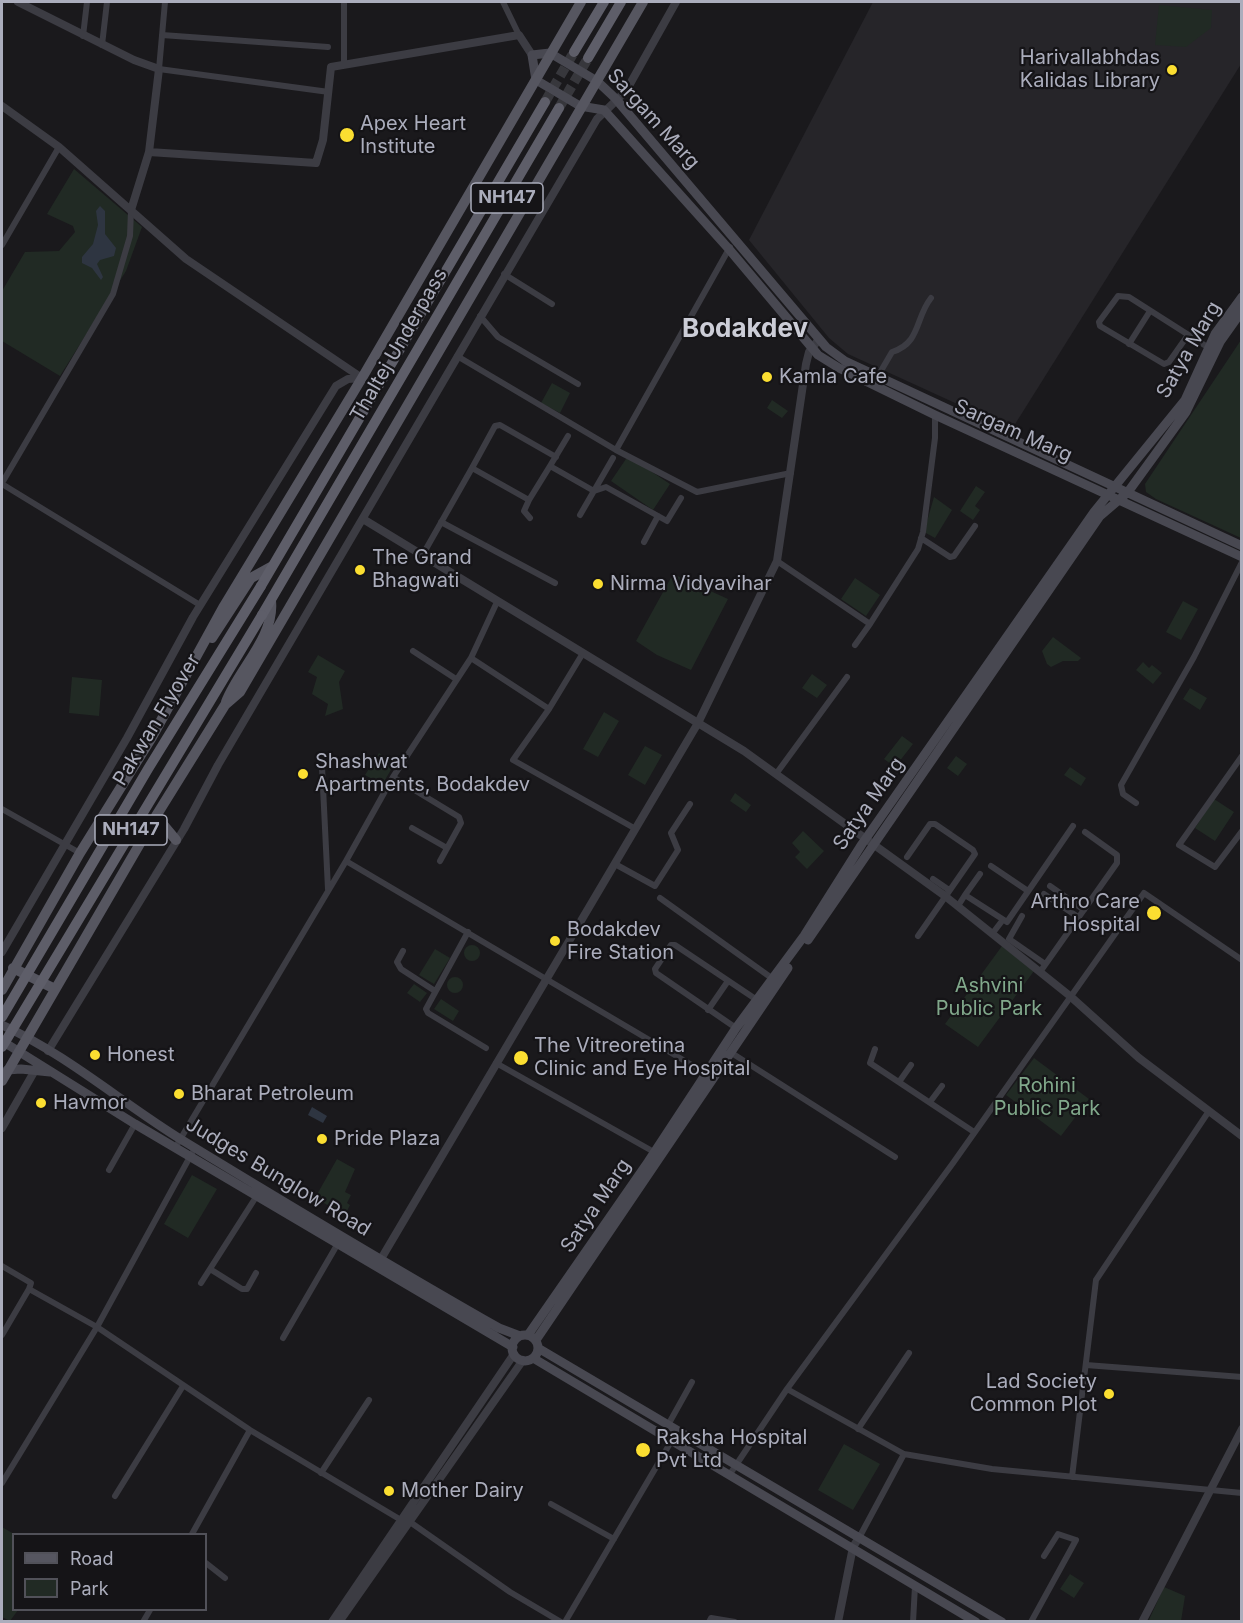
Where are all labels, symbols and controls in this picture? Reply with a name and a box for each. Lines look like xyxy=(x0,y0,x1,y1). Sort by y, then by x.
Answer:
place label: Harivallabhdas Kalidas Library xyxy=(1020,46,1160,93)
marker: Harivallabhdas Kalidas Library xyxy=(1165,63,1179,77)
street label: Sargam Marg xyxy=(602,64,704,174)
place label: Apex Heart Institute xyxy=(360,112,466,159)
marker: Apex Heart Institute xyxy=(338,126,356,144)
road number: NH147 xyxy=(471,183,543,213)
street label: Thaltej Underpass xyxy=(345,264,453,426)
street label: Satya Marg xyxy=(1152,297,1226,403)
district label: Bodakdev xyxy=(682,313,808,345)
place label: Kamla Cafe xyxy=(779,365,887,389)
marker: Kamla Cafe xyxy=(760,370,774,384)
street label: Sargam Marg xyxy=(950,394,1076,468)
place label: The Grand Bhagwati xyxy=(372,546,472,593)
marker: The Grand Bhagwati xyxy=(353,563,367,577)
place label: Nirma Vidyavihar xyxy=(610,572,772,596)
marker: Nirma Vidyavihar xyxy=(591,577,605,591)
street label: Pakwan Flyover xyxy=(108,650,206,790)
place label: Shashwat Apartments, Bodakdev xyxy=(315,750,530,797)
street label: Satya Marg xyxy=(828,753,910,855)
marker: Shashwat Apartments, Bodakdev xyxy=(296,767,310,781)
road number: NH147 xyxy=(95,815,167,845)
place label: Arthro Care Hospital xyxy=(1030,890,1140,937)
marker: Arthro Care Hospital xyxy=(1145,904,1163,922)
place label: Bodakdev Fire Station xyxy=(567,918,674,965)
marker: Bodakdev Fire Station xyxy=(548,934,562,948)
park label: Ashvini Public Park xyxy=(936,974,1042,1021)
place label: The Vitreoretina Clinic and Eye Hospital xyxy=(534,1034,750,1081)
place label: Honest xyxy=(107,1043,174,1067)
marker: Honest xyxy=(88,1048,102,1062)
marker: The Vitreoretina Clinic and Eye Hospital xyxy=(512,1049,530,1067)
park label: Rohini Public Park xyxy=(994,1074,1100,1121)
place label: Bharat Petroleum xyxy=(191,1082,354,1106)
marker: Bharat Petroleum xyxy=(172,1087,186,1101)
place label: Havmor xyxy=(53,1091,127,1115)
marker: Havmor xyxy=(34,1096,48,1110)
street label: Judges Bunglow Road xyxy=(181,1112,375,1242)
place label: Pride Plaza xyxy=(334,1127,440,1151)
marker: Pride Plaza xyxy=(315,1132,329,1146)
street label: Satya Marg xyxy=(556,1155,636,1257)
place label: Lad Society Common Plot xyxy=(970,1370,1097,1417)
marker: Lad Society Common Plot xyxy=(1102,1387,1116,1401)
place label: Raksha Hospital Pvt Ltd xyxy=(656,1426,807,1473)
marker: Raksha Hospital Pvt Ltd xyxy=(634,1441,652,1459)
place label: Mother Dairy xyxy=(401,1479,524,1503)
marker: Mother Dairy xyxy=(382,1484,396,1498)
legend xyxy=(12,1533,207,1611)
text: Road xyxy=(70,1548,113,1569)
text: Park xyxy=(70,1578,109,1599)

